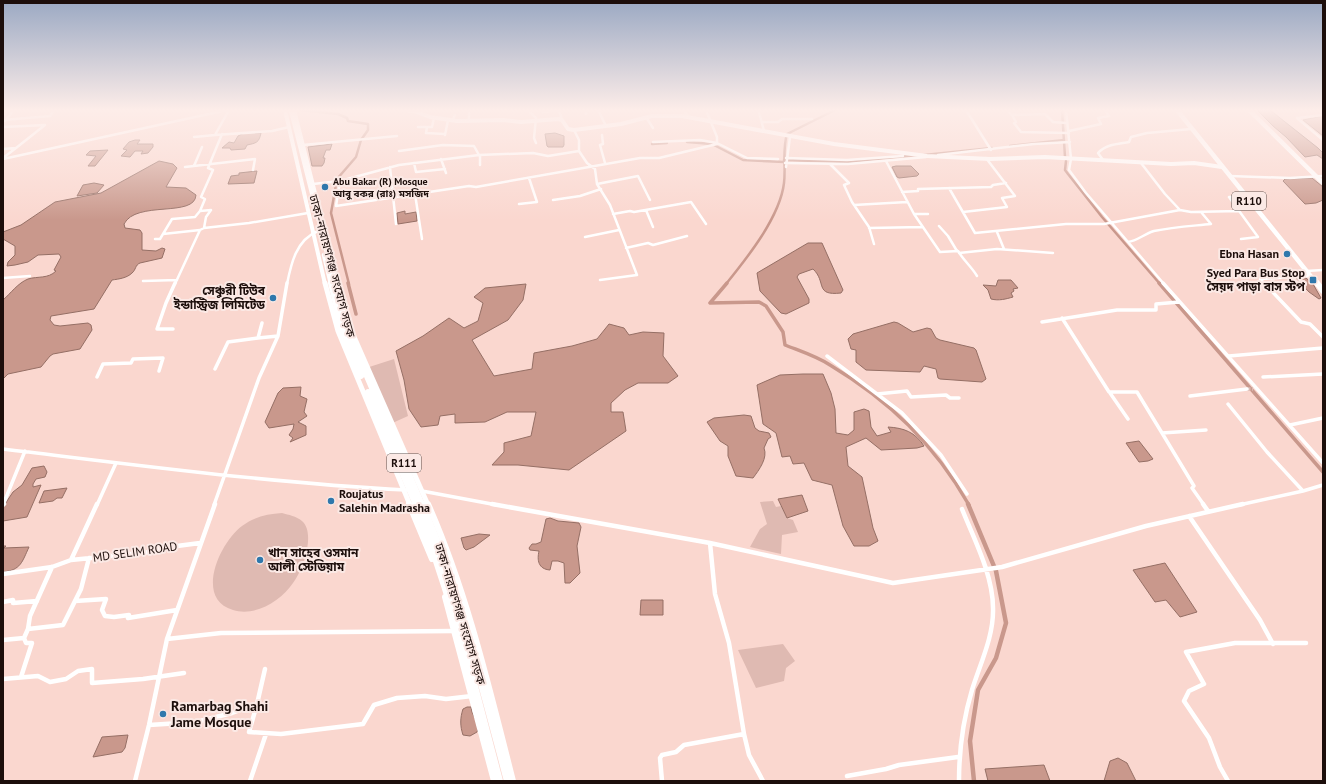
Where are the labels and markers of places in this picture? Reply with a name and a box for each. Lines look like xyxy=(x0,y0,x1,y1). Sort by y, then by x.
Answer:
place label: Abu Bakar (R) Mosque আবু বকর (রাঃ) মসজিদ xyxy=(332,175,429,200)
marker: Abu Bakar (R) Mosque আবু বকর (রাঃ) মসজিদ xyxy=(320,182,330,192)
place label: Ebna Hasan xyxy=(1219,246,1279,261)
marker: Ebna Hasan xyxy=(1282,249,1292,259)
place label: Syed Para Bus Stop সৈয়দ পাড়া বাস স্টপ xyxy=(1206,265,1306,294)
marker: Syed Para Bus Stop সৈয়দ পাড়া বাস স্টপ xyxy=(1308,275,1318,285)
place label: সেঞ্চুরী টিউব ইন্ডাস্ট্রিজ লিমিটেড xyxy=(173,283,266,312)
marker: সেঞ্চুরী টিউব ইন্ডাস্ট্রিজ লিমিটেড xyxy=(268,293,278,303)
place label: Roujatus Salehin Madrasha xyxy=(339,486,430,515)
marker: Roujatus Salehin Madrasha xyxy=(326,496,336,506)
place label: খান সাহেব ওসমান আলী স্টেডিয়াম xyxy=(267,545,359,574)
marker: খান সাহেব ওসমান আলী স্টেডিয়াম xyxy=(255,555,265,565)
place label: Ramarbag Shahi Jame Mosque xyxy=(170,697,269,731)
marker: Ramarbag Shahi Jame Mosque xyxy=(158,709,168,719)

